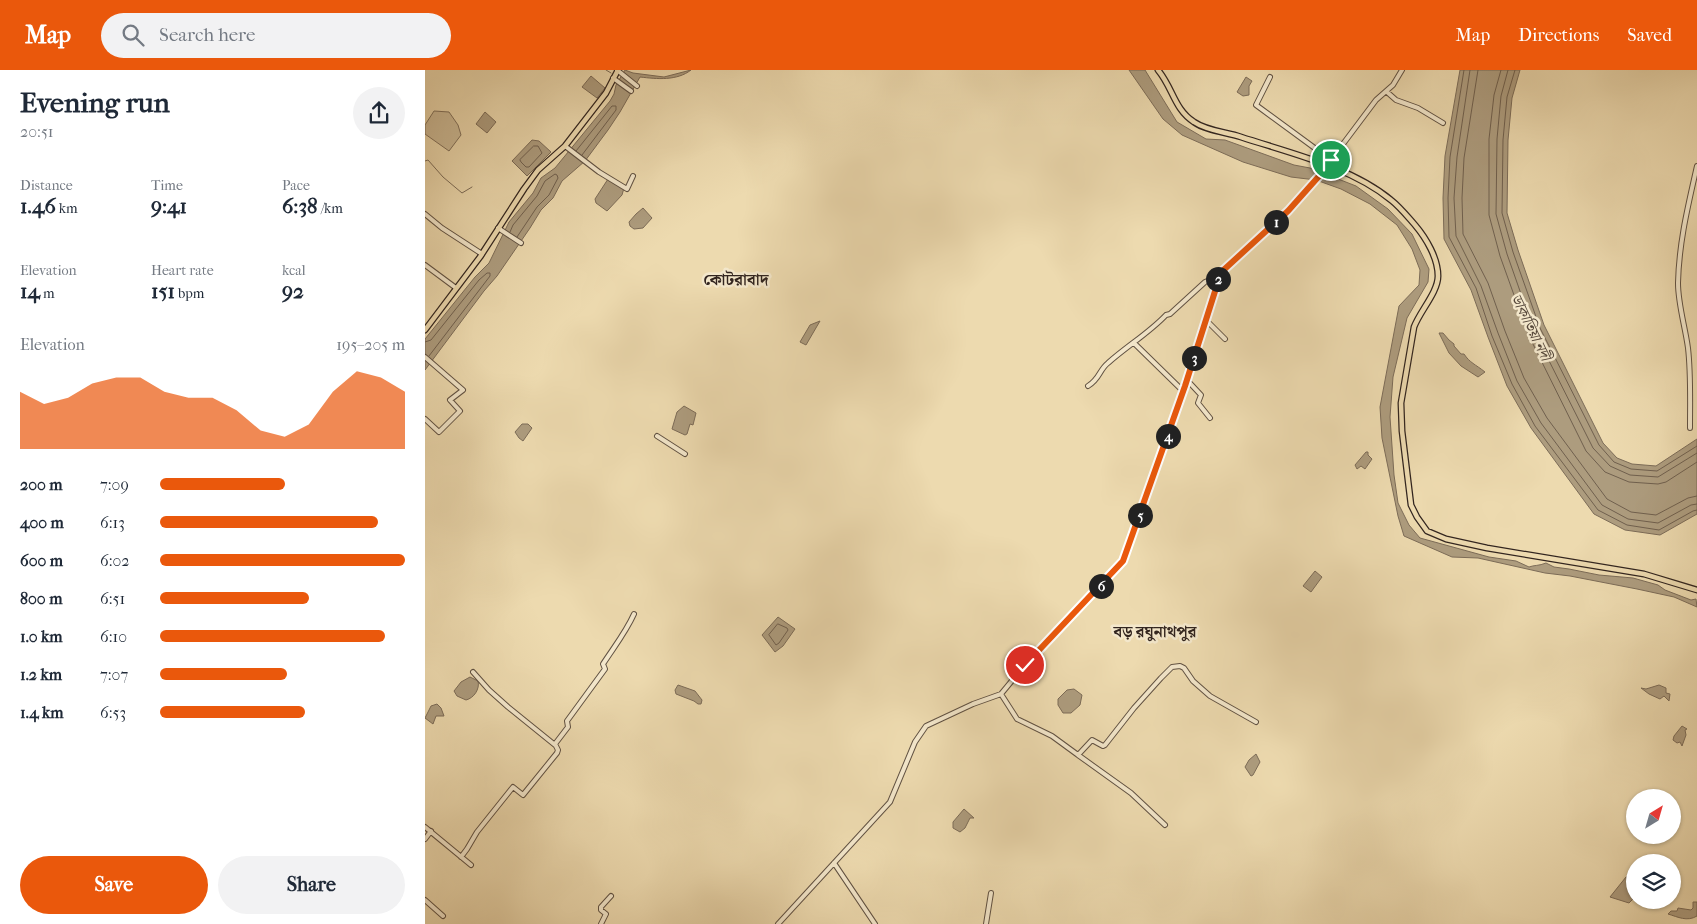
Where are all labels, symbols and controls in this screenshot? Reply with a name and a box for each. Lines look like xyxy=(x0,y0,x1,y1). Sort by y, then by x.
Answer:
search box xyxy=(101,13,451,58)
text: Map xyxy=(25,21,71,49)
icon: search xyxy=(119,21,147,49)
text: Search here xyxy=(159,24,255,46)
text: Map xyxy=(1456,25,1490,46)
text: Directions xyxy=(1518,25,1599,46)
text: Saved xyxy=(1627,25,1672,46)
text: Evening run xyxy=(20,86,170,119)
button: share xyxy=(353,87,405,139)
text: 20:51 xyxy=(20,122,54,141)
pin xyxy=(1310,139,1352,181)
icon: arrive xyxy=(1317,146,1345,174)
text: Distance xyxy=(20,177,73,194)
text: Time xyxy=(151,177,183,194)
text: Pace xyxy=(282,177,310,194)
text: 1.46 xyxy=(20,194,56,218)
text: 9:41 xyxy=(151,194,187,218)
text: 6:38 xyxy=(282,194,318,218)
text: km xyxy=(56,200,78,217)
text: /km xyxy=(318,200,343,217)
pin: 1 xyxy=(1263,210,1289,234)
text: 1 xyxy=(1274,214,1279,231)
text: Elevation xyxy=(20,262,77,279)
text: Heart rate xyxy=(151,262,214,279)
text: kcal xyxy=(282,262,306,279)
pin: 2 xyxy=(1205,266,1231,292)
district label: কোটরাবাদ xyxy=(703,270,770,289)
text: 2 xyxy=(1215,271,1222,288)
text: 14 xyxy=(20,279,40,303)
text: 151 xyxy=(151,279,175,303)
text: 92 xyxy=(282,279,304,303)
text: m xyxy=(40,285,55,302)
text: bpm xyxy=(175,285,205,302)
water label: ডাকাতিয়া নদী xyxy=(1507,291,1556,365)
text: Elevation xyxy=(20,335,85,354)
text: 195–205 m xyxy=(336,335,405,354)
pin: 3 xyxy=(1181,346,1207,370)
text: 3 xyxy=(1192,350,1197,367)
pin: 4 xyxy=(1155,424,1181,448)
text: 4 xyxy=(1164,428,1173,445)
text: 200 m xyxy=(20,475,63,494)
text: 7:09 xyxy=(100,475,129,494)
pin: 5 xyxy=(1127,502,1153,528)
text: 5 xyxy=(1137,507,1144,524)
text: 400 m xyxy=(20,513,64,532)
text: 6:13 xyxy=(100,513,125,532)
text: 600 m xyxy=(20,551,63,570)
text: 6:02 xyxy=(100,551,130,570)
pin: 6 xyxy=(1089,574,1113,598)
text: 6 xyxy=(1098,578,1105,595)
text: 800 m xyxy=(20,589,62,608)
text: 6:51 xyxy=(100,589,125,608)
district label: বড় রঘুনাথপুর xyxy=(1113,622,1198,642)
text: 1.0 km xyxy=(20,627,63,646)
text: 6:10 xyxy=(100,627,127,646)
pin xyxy=(1004,644,1046,686)
icon: check xyxy=(1011,651,1039,679)
text: 1.2 km xyxy=(20,665,62,684)
text: 7:07 xyxy=(100,665,128,684)
text: 1.4 km xyxy=(20,703,64,722)
text: 6:53 xyxy=(100,703,126,722)
north arrow xyxy=(1626,789,1681,844)
map controls xyxy=(1626,789,1681,909)
button: layers xyxy=(1626,854,1681,909)
button: Save xyxy=(20,856,208,914)
button: Share xyxy=(218,856,405,914)

